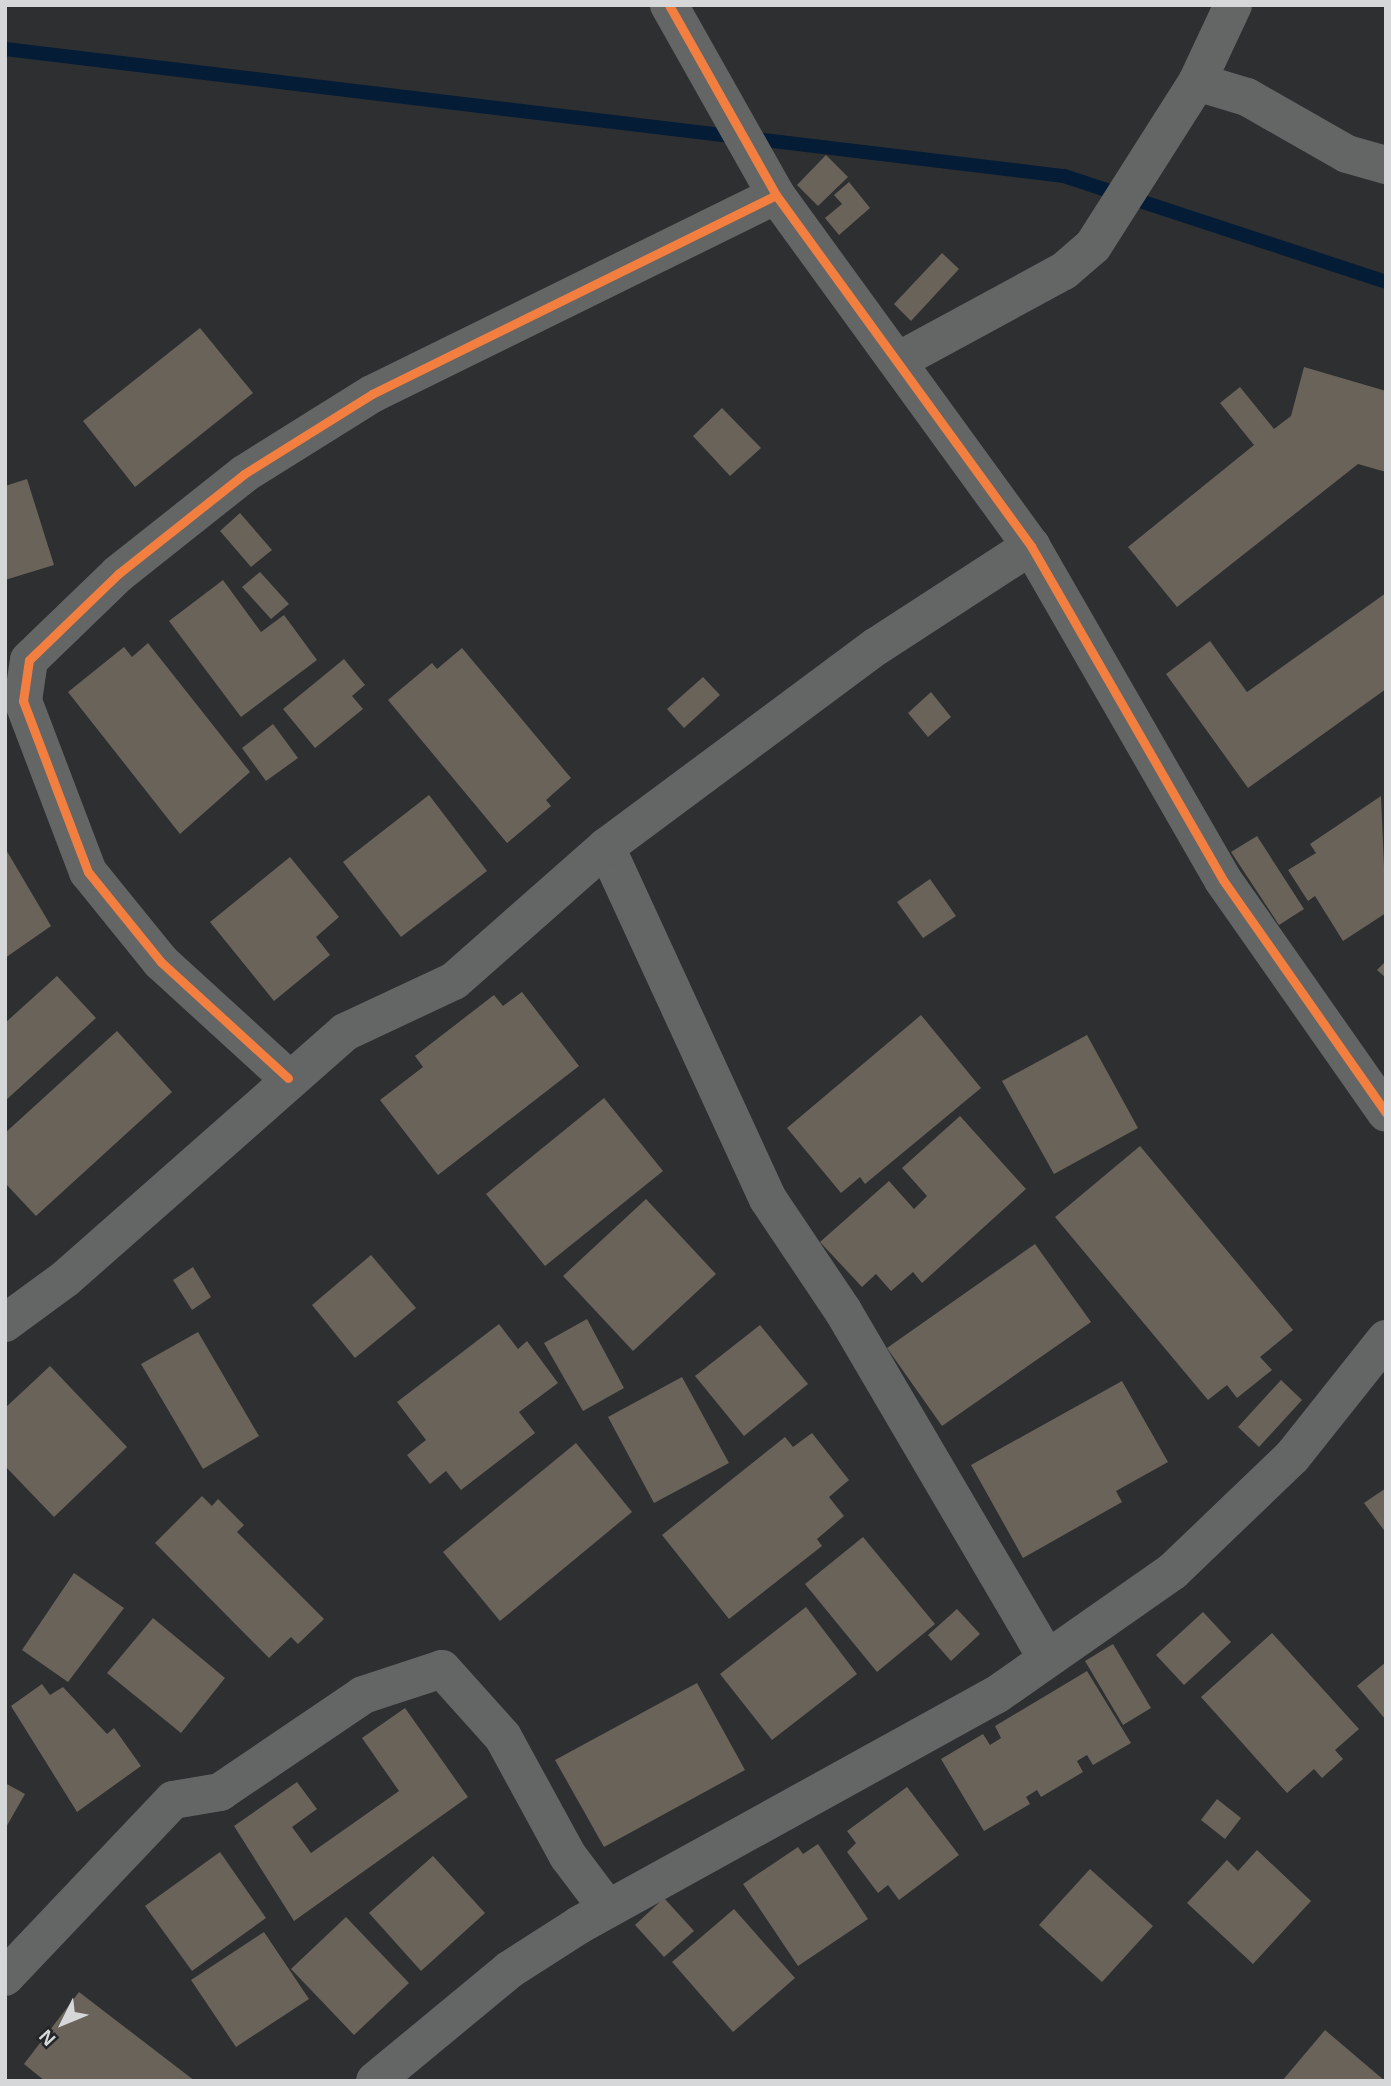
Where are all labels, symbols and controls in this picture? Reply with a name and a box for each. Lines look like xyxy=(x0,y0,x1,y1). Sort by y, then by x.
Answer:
north arrow xyxy=(28,1988,98,2058)
text: N xyxy=(35,2025,60,2050)

